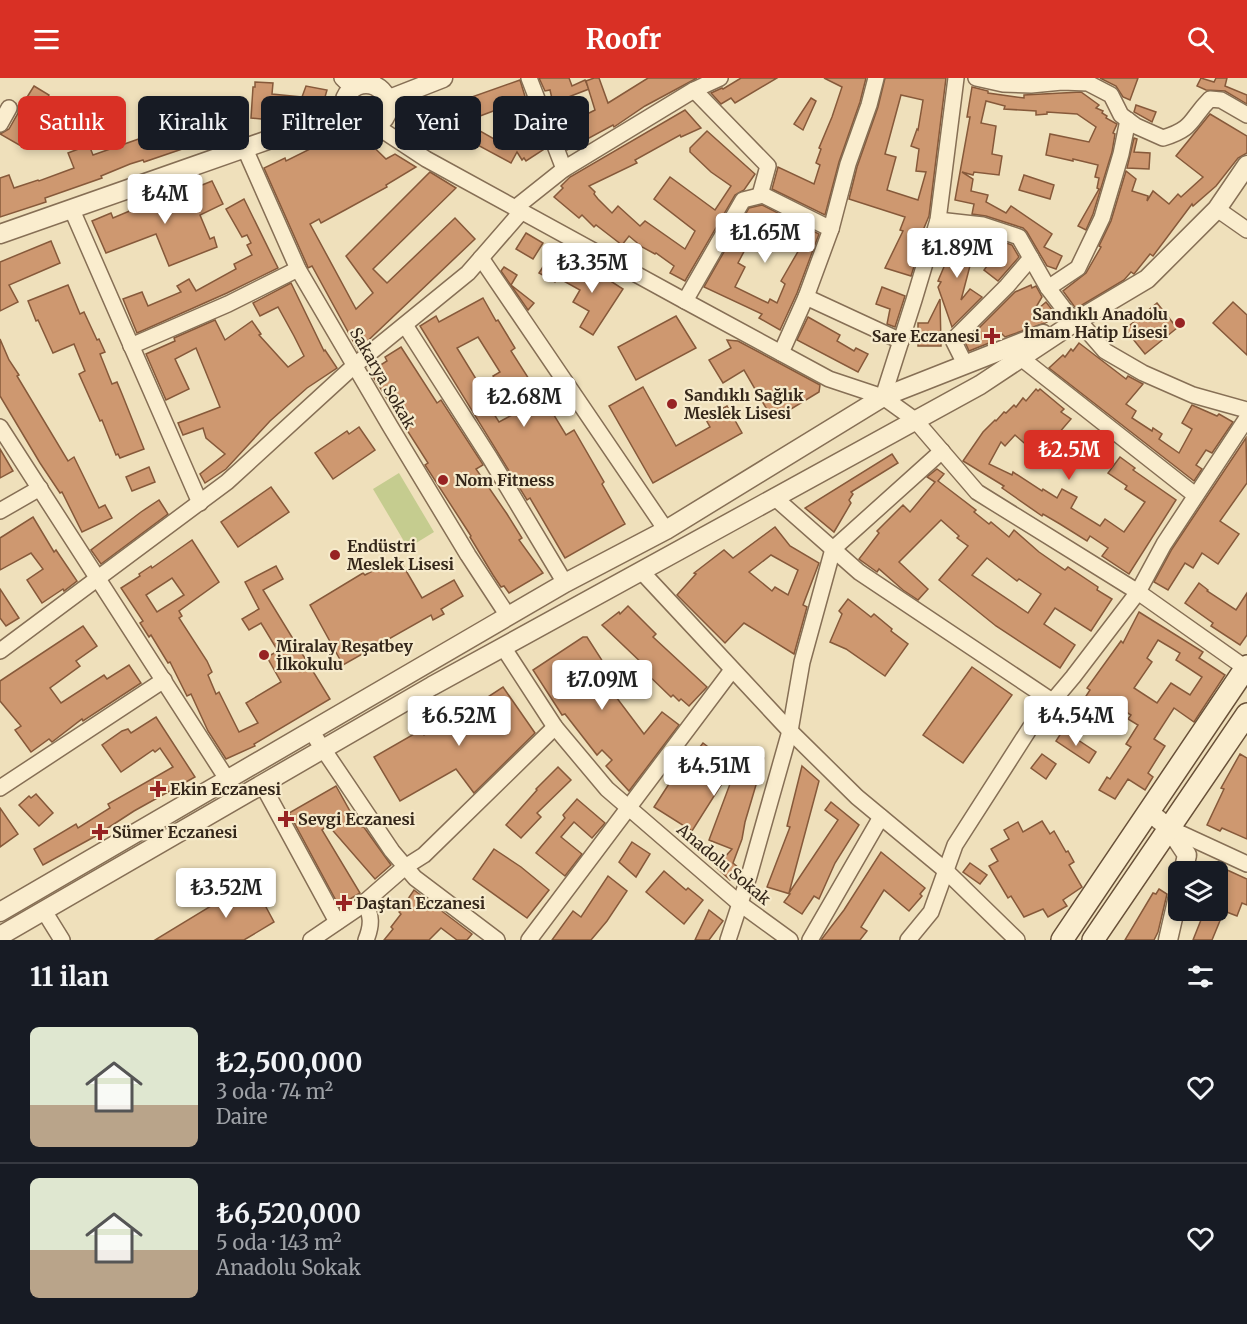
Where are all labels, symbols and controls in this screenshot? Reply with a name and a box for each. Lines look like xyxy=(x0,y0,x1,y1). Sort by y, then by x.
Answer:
text: Roofr xyxy=(586,22,661,56)
icon: menu xyxy=(30,23,63,56)
icon: search xyxy=(1184,23,1217,56)
chip: Satılık xyxy=(18,96,126,150)
chip: Kiralık xyxy=(138,96,249,150)
chip: Filtreler xyxy=(261,96,383,150)
chip: Yeni xyxy=(395,96,481,150)
chip: Daire xyxy=(493,96,589,150)
pin: ₺4M xyxy=(136,174,194,225)
text: ₺4M xyxy=(142,181,188,206)
pin: ₺1.65M xyxy=(716,213,814,264)
text: ₺1.65M xyxy=(730,220,800,245)
pin: ₺1.89M xyxy=(908,228,1006,279)
text: ₺1.89M xyxy=(921,235,993,260)
pin: ₺3.35M xyxy=(543,243,641,294)
text: ₺3.35M xyxy=(556,250,628,275)
place label: Sandıklı Anadolu İmam Hatip Lisesi xyxy=(1023,304,1169,342)
marker: Sandıklı Anadolu İmam Hatip Lisesi xyxy=(1173,316,1187,330)
street label: Sakarya Sokak xyxy=(346,324,421,433)
place label: Sare Eczanesi xyxy=(872,326,981,346)
marker: Sare Eczanesi xyxy=(985,329,999,343)
pin: ₺2.68M xyxy=(475,377,573,428)
text: ₺2.68M xyxy=(486,384,562,409)
place label: Sandıklı Sağlık Meslek Lisesi xyxy=(684,385,804,423)
marker: Sandıklı Sağlık Meslek Lisesi xyxy=(665,397,679,411)
pin: ₺2.5M xyxy=(1027,430,1111,481)
text: ₺2.5M xyxy=(1038,437,1100,462)
place label: Nom Fitness xyxy=(455,470,554,490)
marker: Nom Fitness xyxy=(436,473,450,487)
place label: Endüstri Meslek Lisesi xyxy=(347,536,454,574)
marker: Endüstri Meslek Lisesi xyxy=(328,548,342,562)
place label: Miralay Reşatbey İlkokulu xyxy=(276,636,413,674)
marker: Miralay Reşatbey İlkokulu xyxy=(257,648,271,662)
pin: ₺7.09M xyxy=(553,660,651,711)
text: ₺7.09M xyxy=(566,667,638,692)
pin: ₺6.52M xyxy=(410,696,508,747)
pin: ₺4.54M xyxy=(1027,696,1125,747)
text: ₺6.52M xyxy=(422,703,496,728)
text: ₺4.54M xyxy=(1038,703,1114,728)
pin: ₺4.51M xyxy=(665,746,763,797)
text: ₺4.51M xyxy=(678,753,750,778)
place label: Ekin Eczanesi xyxy=(170,779,281,799)
marker: Ekin Eczanesi xyxy=(151,782,165,796)
place label: Sevgi Eczanesi xyxy=(298,809,416,829)
marker: Sevgi Eczanesi xyxy=(279,812,293,826)
street label: Anadolu Sokak xyxy=(672,818,775,909)
place label: Sümer Eczanesi xyxy=(112,822,238,842)
marker: Sümer Eczanesi xyxy=(93,825,107,839)
map controls xyxy=(1168,861,1228,921)
button: layers xyxy=(1168,861,1228,921)
pin: ₺3.52M xyxy=(177,868,275,919)
text: ₺3.52M xyxy=(190,875,262,900)
place label: Daştan Eczanesi xyxy=(356,893,486,913)
marker: Daştan Eczanesi xyxy=(337,896,351,910)
text: 11 ilan xyxy=(30,960,109,993)
icon: filters xyxy=(1184,960,1217,993)
text: ₺2,500,000 xyxy=(216,1046,363,1079)
icon: home xyxy=(78,1051,150,1123)
icon: heart xyxy=(1184,1071,1217,1104)
text: 3 oda · 74 m² xyxy=(216,1079,333,1104)
text: Daire xyxy=(216,1104,267,1129)
text: ₺6,520,000 xyxy=(216,1197,361,1230)
icon: home xyxy=(78,1202,150,1274)
icon: heart xyxy=(1184,1222,1217,1255)
text: 5 oda · 143 m² xyxy=(216,1230,341,1255)
text: Anadolu Sokak xyxy=(216,1255,361,1280)

